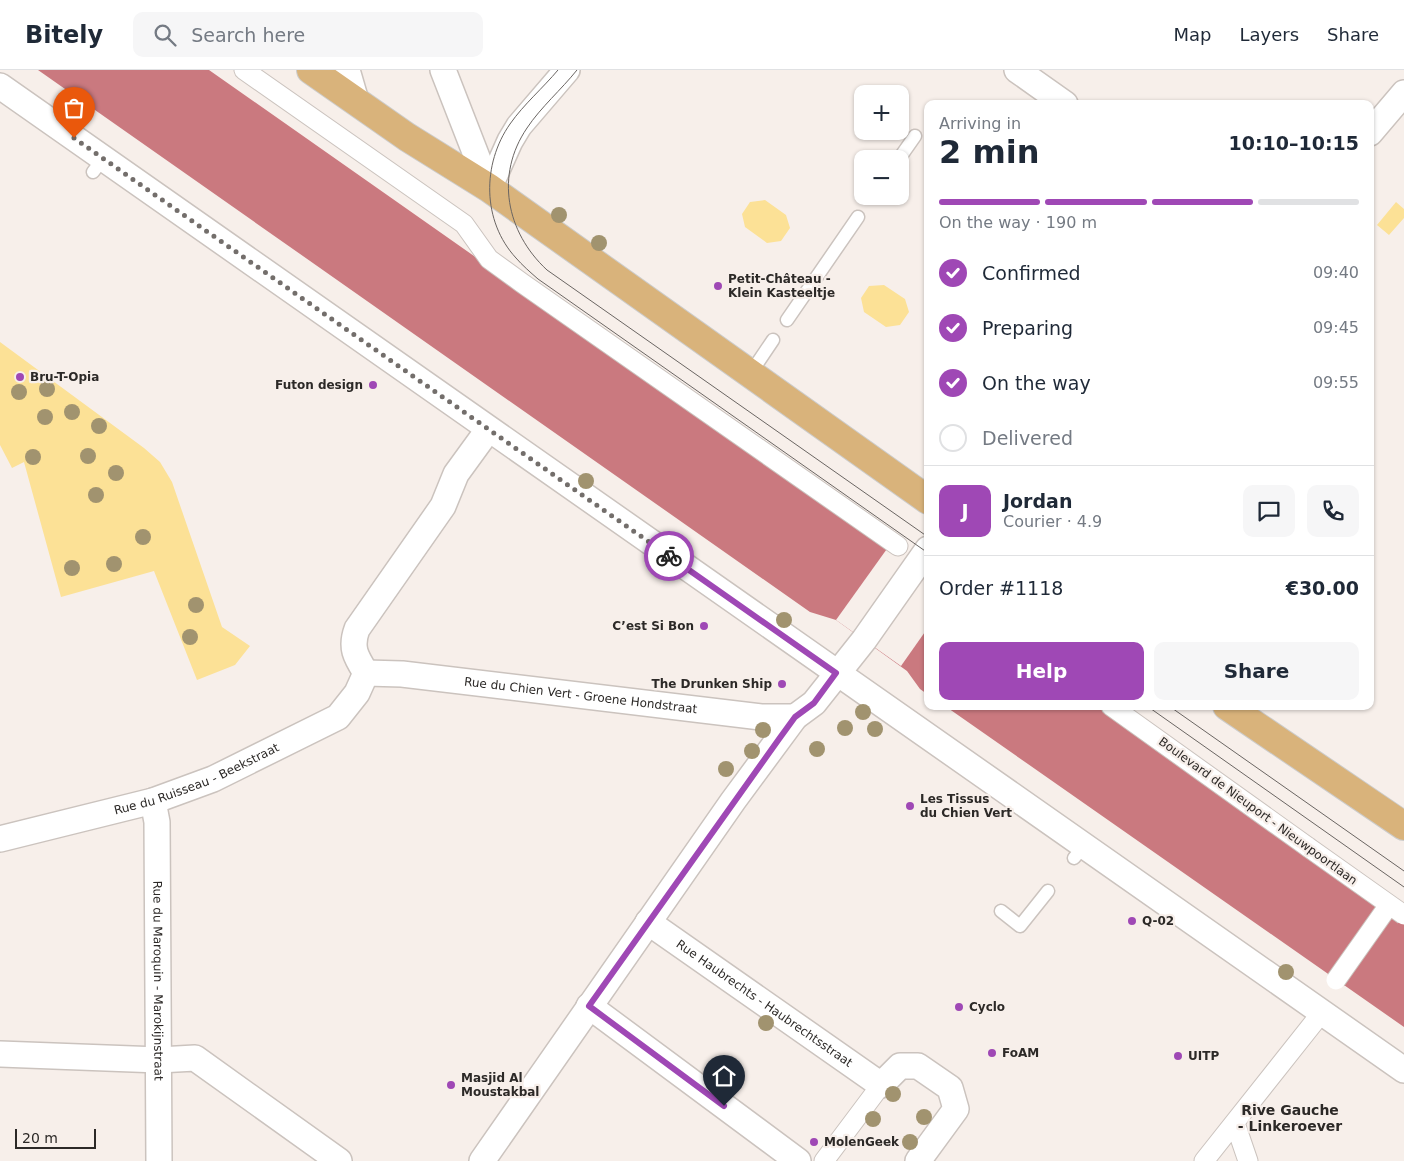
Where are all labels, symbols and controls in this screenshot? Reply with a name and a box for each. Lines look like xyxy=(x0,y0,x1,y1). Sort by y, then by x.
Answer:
search box xyxy=(133,12,483,57)
text: Bitely xyxy=(25,21,103,49)
icon: search xyxy=(151,21,179,49)
text: Search here xyxy=(191,24,305,46)
text: Map xyxy=(1173,24,1211,45)
text: Layers xyxy=(1239,24,1299,45)
text: Share xyxy=(1327,24,1379,45)
map controls xyxy=(854,85,909,205)
button: + xyxy=(854,85,909,140)
pin xyxy=(53,87,95,138)
icon: bag xyxy=(60,94,88,122)
text: Arriving in xyxy=(939,114,1021,133)
text: 10:10–10:15 xyxy=(1229,132,1359,154)
text: 2 min xyxy=(939,133,1040,171)
button: − xyxy=(854,150,909,205)
text: On the way · 190 m xyxy=(939,213,1097,232)
icon: check xyxy=(939,259,967,287)
text: Confirmed xyxy=(982,262,1081,284)
text: 09:40 xyxy=(1313,263,1359,282)
place label: Petit-Château - Klein Kasteeltje xyxy=(728,272,835,300)
marker: Petit-Château - Klein Kasteeltje xyxy=(712,280,724,292)
icon: check xyxy=(939,314,967,342)
text: Preparing xyxy=(982,317,1073,339)
text: 09:45 xyxy=(1313,318,1359,337)
icon: check xyxy=(939,369,967,397)
place label: Bru-T-Opia xyxy=(30,370,99,384)
marker: Bru-T-Opia xyxy=(14,371,26,383)
text: On the way xyxy=(982,372,1091,394)
text: 09:55 xyxy=(1313,373,1359,392)
place label: Futon design xyxy=(275,378,363,392)
marker: Futon design xyxy=(367,379,379,391)
text: Delivered xyxy=(982,427,1073,449)
button: chat xyxy=(1243,485,1295,537)
button: phone xyxy=(1307,485,1359,537)
text: Jordan xyxy=(1003,490,1072,512)
text: J xyxy=(961,500,969,522)
text: Courier · 4.9 xyxy=(1003,512,1102,531)
courier xyxy=(644,531,694,581)
icon: bike xyxy=(655,542,683,570)
text: Order #1118 xyxy=(939,577,1063,599)
text: €30.00 xyxy=(1286,577,1359,599)
place label: C’est Si Bon xyxy=(612,619,694,633)
marker: C’est Si Bon xyxy=(698,620,710,632)
button: Help xyxy=(939,642,1144,700)
button: Share xyxy=(1154,642,1359,700)
street label: Rue du Chien Vert - Groene Hondstraat xyxy=(463,674,698,716)
place label: The Drunken Ship xyxy=(652,677,772,691)
marker: The Drunken Ship xyxy=(776,678,788,690)
street label: Boulevard de Nieuport - Nieuwpoortlaan xyxy=(1156,734,1360,888)
street label: Rue du Ruisseau - Beekstraat xyxy=(112,740,282,817)
place label: Les Tissus du Chien Vert xyxy=(920,792,1012,820)
marker: Les Tissus du Chien Vert xyxy=(904,800,916,812)
street label: Rue du Maroquin - Marokijnstraat xyxy=(150,881,166,1081)
place label: Q-02 xyxy=(1142,914,1174,928)
marker: Q-02 xyxy=(1126,915,1138,927)
street label: Rue Haubrechts - Haubrechtsstraat xyxy=(674,937,855,1070)
place label: Cyclo xyxy=(969,1000,1005,1014)
marker: Cyclo xyxy=(953,1001,965,1013)
place label: FoAM xyxy=(1002,1046,1039,1060)
marker: FoAM xyxy=(986,1047,998,1059)
place label: UITP xyxy=(1188,1049,1219,1063)
marker: UITP xyxy=(1172,1050,1184,1062)
pin xyxy=(703,1055,745,1106)
icon: home xyxy=(710,1062,738,1090)
place label: Masjid Al Moustakbal xyxy=(461,1071,540,1099)
marker: Masjid Al Moustakbal xyxy=(445,1079,457,1091)
district label: Rive Gauche - Linkeroever xyxy=(1238,1102,1342,1134)
scale bar xyxy=(15,1126,96,1149)
text: 20 m xyxy=(22,1130,58,1146)
place label: MolenGeek xyxy=(824,1135,900,1149)
marker: MolenGeek xyxy=(808,1136,820,1148)

